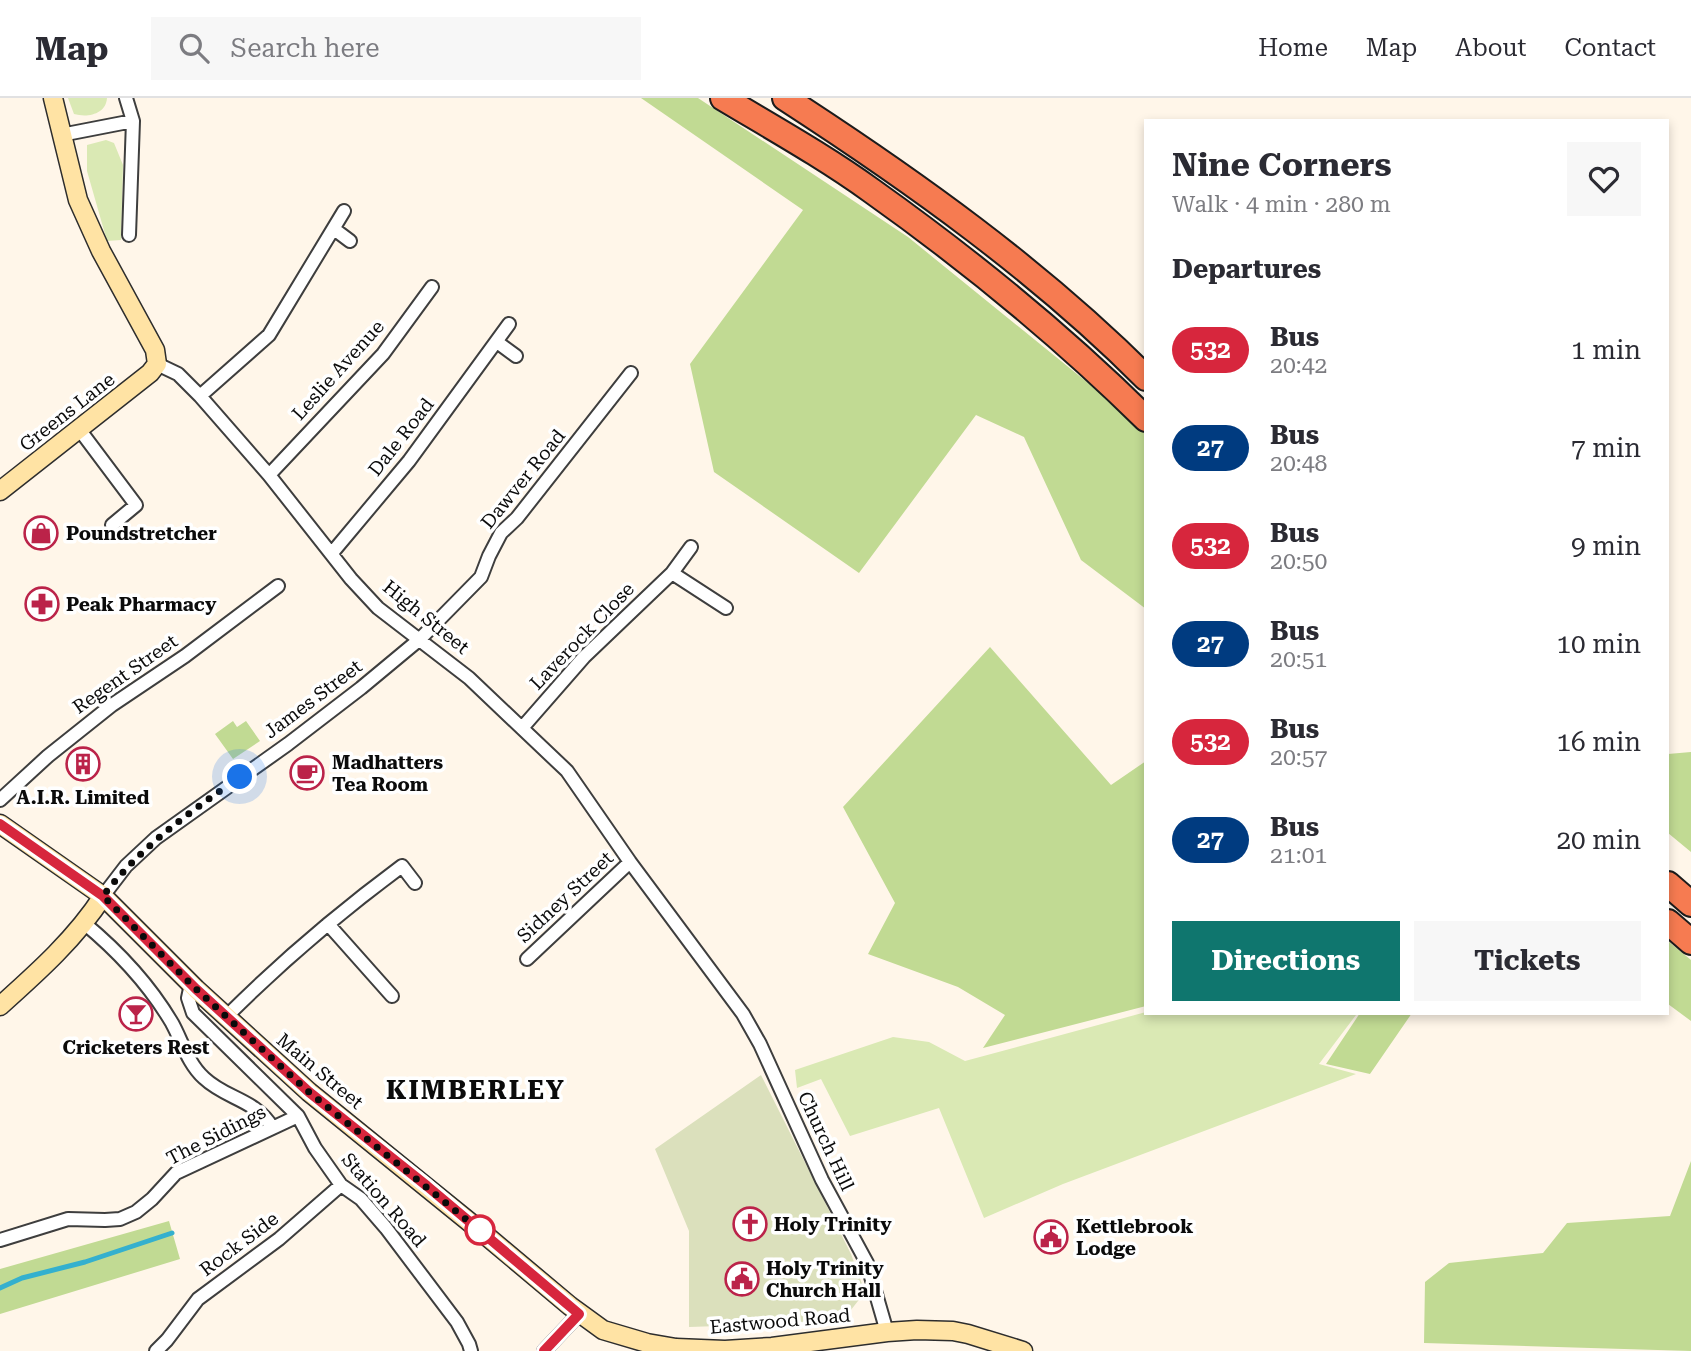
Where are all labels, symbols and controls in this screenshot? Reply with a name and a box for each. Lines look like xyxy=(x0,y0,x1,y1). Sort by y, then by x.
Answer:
search box xyxy=(151,17,641,80)
text: Map xyxy=(35,29,109,68)
icon: search xyxy=(175,29,213,67)
text: Search here xyxy=(231,33,380,63)
text: Home xyxy=(1258,34,1328,62)
text: Map xyxy=(1366,34,1417,62)
text: About xyxy=(1455,34,1526,62)
text: Contact xyxy=(1564,34,1656,62)
button: heart xyxy=(1567,142,1641,216)
text: Nine Corners xyxy=(1172,145,1392,184)
text: Walk · 4 min · 280 m xyxy=(1172,191,1391,218)
text: Departures xyxy=(1172,254,1321,284)
street label: Leslie Avenue xyxy=(287,315,389,425)
text: Bus xyxy=(1270,322,1319,352)
text: 1 min xyxy=(1571,335,1641,365)
text: 532 xyxy=(1190,336,1231,364)
text: 20:42 xyxy=(1270,352,1327,379)
street label: Greens Lane xyxy=(15,368,119,456)
street label: Dale Road xyxy=(363,393,439,481)
text: Bus xyxy=(1270,420,1319,450)
street label: Dawver Road xyxy=(476,425,570,533)
text: 7 min xyxy=(1571,433,1641,463)
text: 27 xyxy=(1197,434,1224,462)
text: 20:48 xyxy=(1270,450,1327,477)
shop icon: Poundstretcher xyxy=(22,514,60,552)
text: Bus xyxy=(1270,518,1319,548)
place label: Poundstretcher xyxy=(66,522,217,545)
text: 9 min xyxy=(1571,531,1641,561)
text: 532 xyxy=(1190,532,1231,560)
text: 20:50 xyxy=(1270,548,1327,575)
street label: High Street xyxy=(378,575,474,659)
street label: Laverock Close xyxy=(525,578,639,694)
pharmacy icon: Peak Pharmacy xyxy=(23,585,61,623)
place label: Peak Pharmacy xyxy=(66,593,217,616)
text: Bus xyxy=(1270,616,1319,646)
street label: Regent Street xyxy=(68,629,182,719)
text: 10 min xyxy=(1557,629,1641,659)
text: 27 xyxy=(1197,630,1224,658)
text: 20:51 xyxy=(1270,646,1327,673)
street label: James Street xyxy=(259,655,367,743)
text: Bus xyxy=(1270,714,1319,744)
text: 16 min xyxy=(1557,727,1641,757)
text: 532 xyxy=(1190,728,1231,756)
text: 20:57 xyxy=(1270,744,1327,771)
building icon: A.I.R. Limited xyxy=(64,745,102,783)
place label: Madhatters Tea Room xyxy=(332,751,443,796)
cafe icon: Madhatters Tea Room xyxy=(288,754,326,792)
your location xyxy=(222,759,257,794)
place label: A.I.R. Limited xyxy=(17,786,150,809)
text: Bus xyxy=(1270,812,1319,842)
text: 20 min xyxy=(1557,825,1641,855)
text: 27 xyxy=(1197,826,1224,854)
text: 21:01 xyxy=(1270,842,1327,869)
street label: Sidney Street xyxy=(512,847,618,947)
button: Directions xyxy=(1172,921,1400,1001)
button: Tickets xyxy=(1414,921,1641,1001)
bar icon: Cricketers Rest xyxy=(117,995,155,1033)
street label: Main Street xyxy=(272,1028,368,1114)
place label: Cricketers Rest xyxy=(62,1036,210,1059)
district label: KIMBERLEY xyxy=(386,1075,566,1105)
street label: Church Hill xyxy=(793,1088,859,1194)
street label: The Sidings xyxy=(163,1100,269,1170)
street label: Station Road xyxy=(337,1148,431,1252)
church icon: Holy Trinity xyxy=(731,1205,769,1243)
street label: Rock Side xyxy=(195,1207,283,1281)
place label: Holy Trinity xyxy=(774,1213,892,1236)
unlabelled marker xyxy=(465,1215,495,1245)
place label: Kettlebrook Lodge xyxy=(1076,1215,1193,1260)
public building icon: Kettlebrook Lodge xyxy=(1032,1218,1070,1256)
place label: Holy Trinity Church Hall xyxy=(766,1257,884,1302)
public building icon: Holy Trinity Church Hall xyxy=(723,1260,761,1298)
street label: Eastwood Road xyxy=(709,1303,851,1339)

